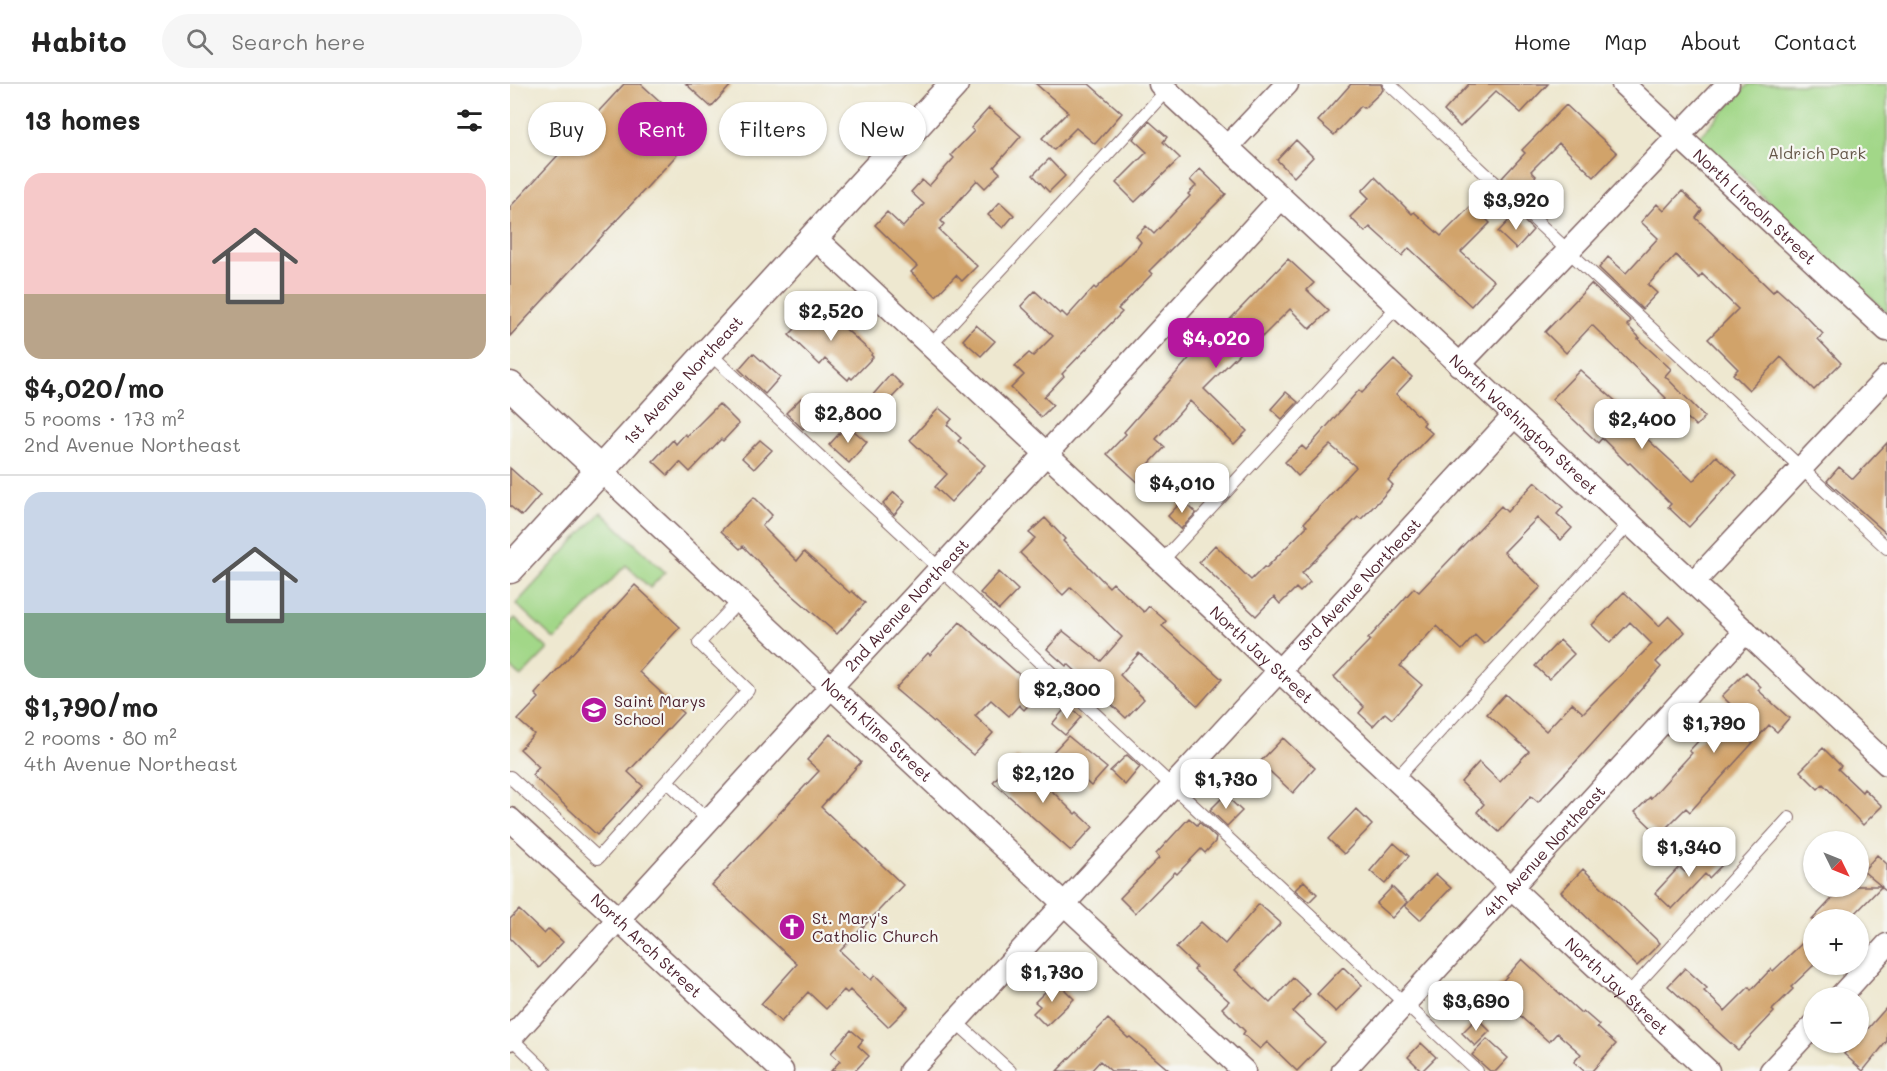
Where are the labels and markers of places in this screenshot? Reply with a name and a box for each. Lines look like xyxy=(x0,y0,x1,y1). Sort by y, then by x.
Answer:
pin: $3,920 xyxy=(1467,180,1565,231)
pin: $2,520 xyxy=(782,291,880,342)
pin: $4,020 xyxy=(1167,318,1265,369)
pin: $2,800 xyxy=(799,393,897,444)
pin: $2,400 xyxy=(1593,399,1691,450)
pin: $4,010 xyxy=(1133,463,1231,514)
pin: $2,300 xyxy=(1018,669,1116,720)
place label: Saint Marys School xyxy=(614,690,706,729)
school or university icon: Saint Marys School xyxy=(579,695,609,725)
pin: $1,790 xyxy=(1665,703,1763,754)
pin: $2,120 xyxy=(994,753,1092,804)
pin: $1,730 xyxy=(1177,759,1275,810)
pin: $1,340 xyxy=(1640,827,1738,878)
place label: St. Mary's Catholic Church xyxy=(812,907,938,946)
church icon: St. Mary's Catholic Church xyxy=(777,912,807,942)
pin: $1,730 xyxy=(1003,952,1101,1003)
pin: $3,690 xyxy=(1427,981,1525,1032)

